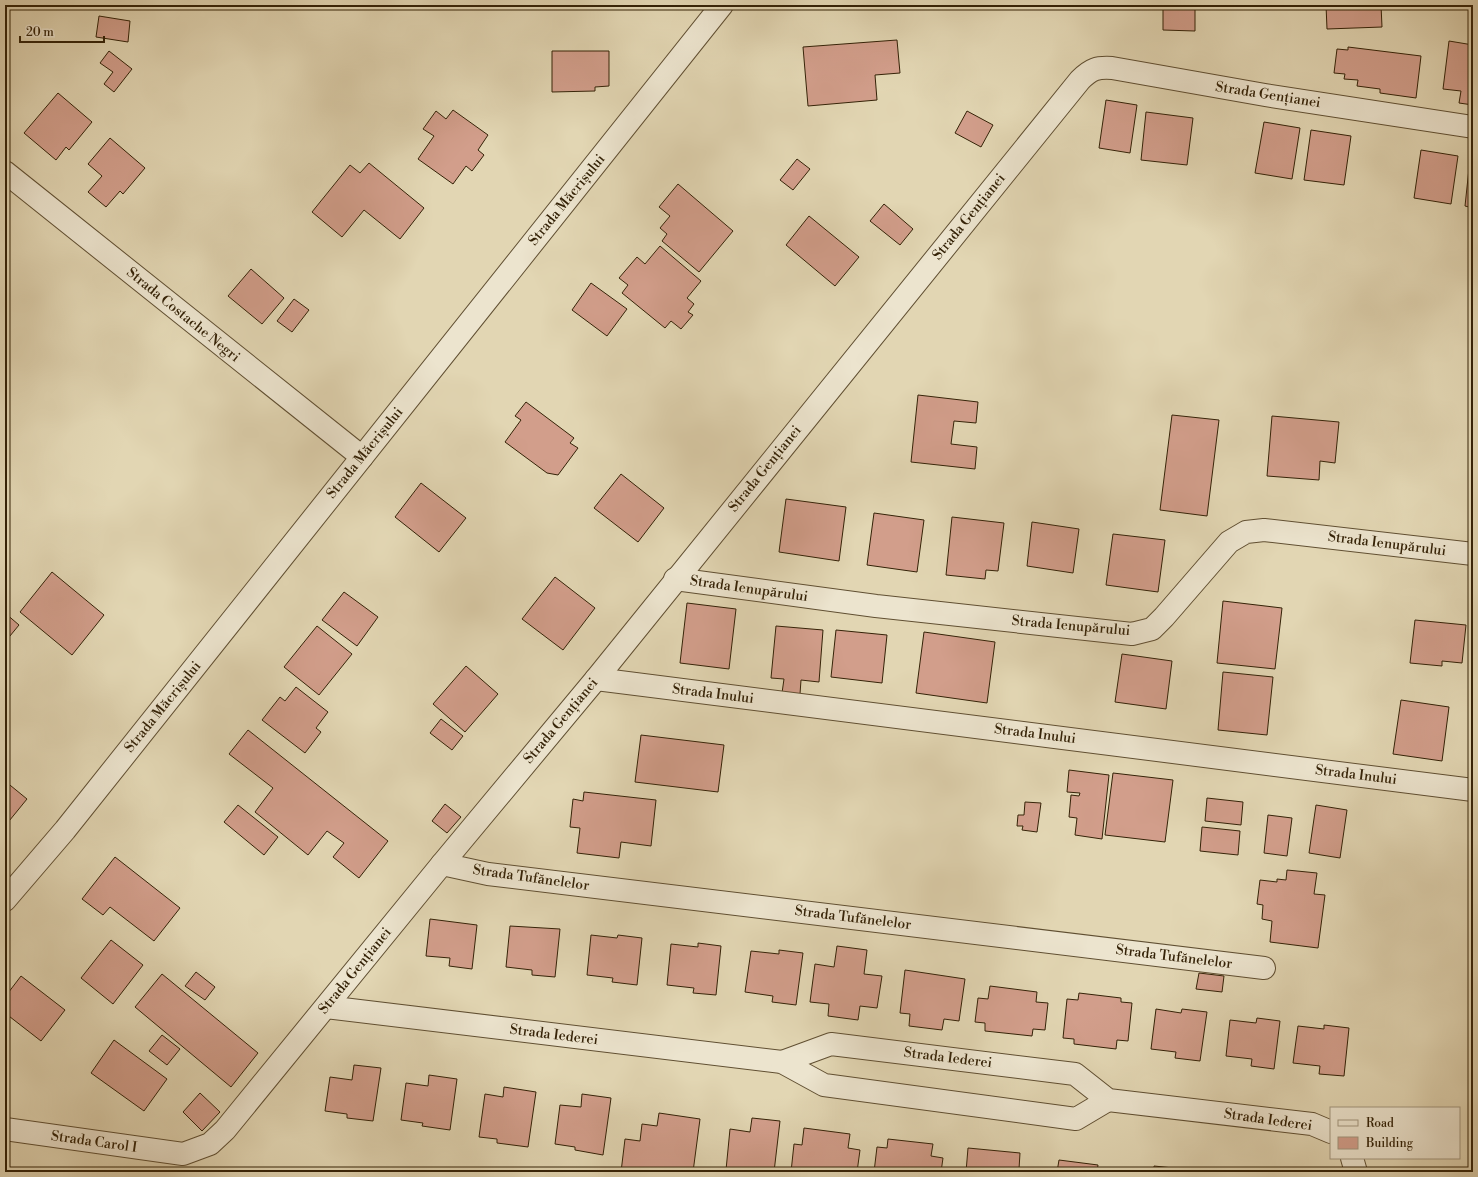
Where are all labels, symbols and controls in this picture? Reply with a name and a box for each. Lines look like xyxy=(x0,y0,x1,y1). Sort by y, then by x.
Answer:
scale bar xyxy=(20,18,104,44)
text: 20 m xyxy=(26,25,54,40)
street label: Strada Gențianei xyxy=(1214,78,1322,112)
street label: Strada Măcrișului xyxy=(525,150,610,249)
street label: Strada Gențianei xyxy=(929,170,1010,264)
street label: Strada Costache Negri xyxy=(123,264,244,367)
street label: Strada Măcrișului xyxy=(323,403,408,502)
street label: Strada Gențianei xyxy=(725,422,806,516)
street label: Strada Ienupărului xyxy=(1327,528,1448,560)
street label: Strada Ienupărului xyxy=(689,572,810,606)
street label: Strada Ienupărului xyxy=(1011,612,1131,640)
street label: Strada Măcrișului xyxy=(121,657,206,756)
street label: Strada Gențianei xyxy=(520,674,602,768)
street label: Strada Inului xyxy=(671,680,755,708)
street label: Strada Inului xyxy=(993,720,1077,748)
street label: Strada Inului xyxy=(1314,761,1398,789)
street label: Strada Tufănelelor xyxy=(472,861,590,895)
street label: Strada Tufănelelor xyxy=(794,902,912,934)
street label: Strada Gențianei xyxy=(315,924,396,1018)
street label: Strada Tufănelelor xyxy=(1115,941,1233,973)
street label: Strada Iederei xyxy=(509,1021,600,1049)
street label: Strada Iederei xyxy=(903,1044,994,1072)
street label: Strada Iederei xyxy=(1223,1105,1314,1135)
legend xyxy=(1330,1107,1460,1159)
text: Road xyxy=(1366,1116,1394,1131)
street label: Strada Carol I xyxy=(50,1127,139,1157)
text: Building xyxy=(1365,1136,1414,1151)

